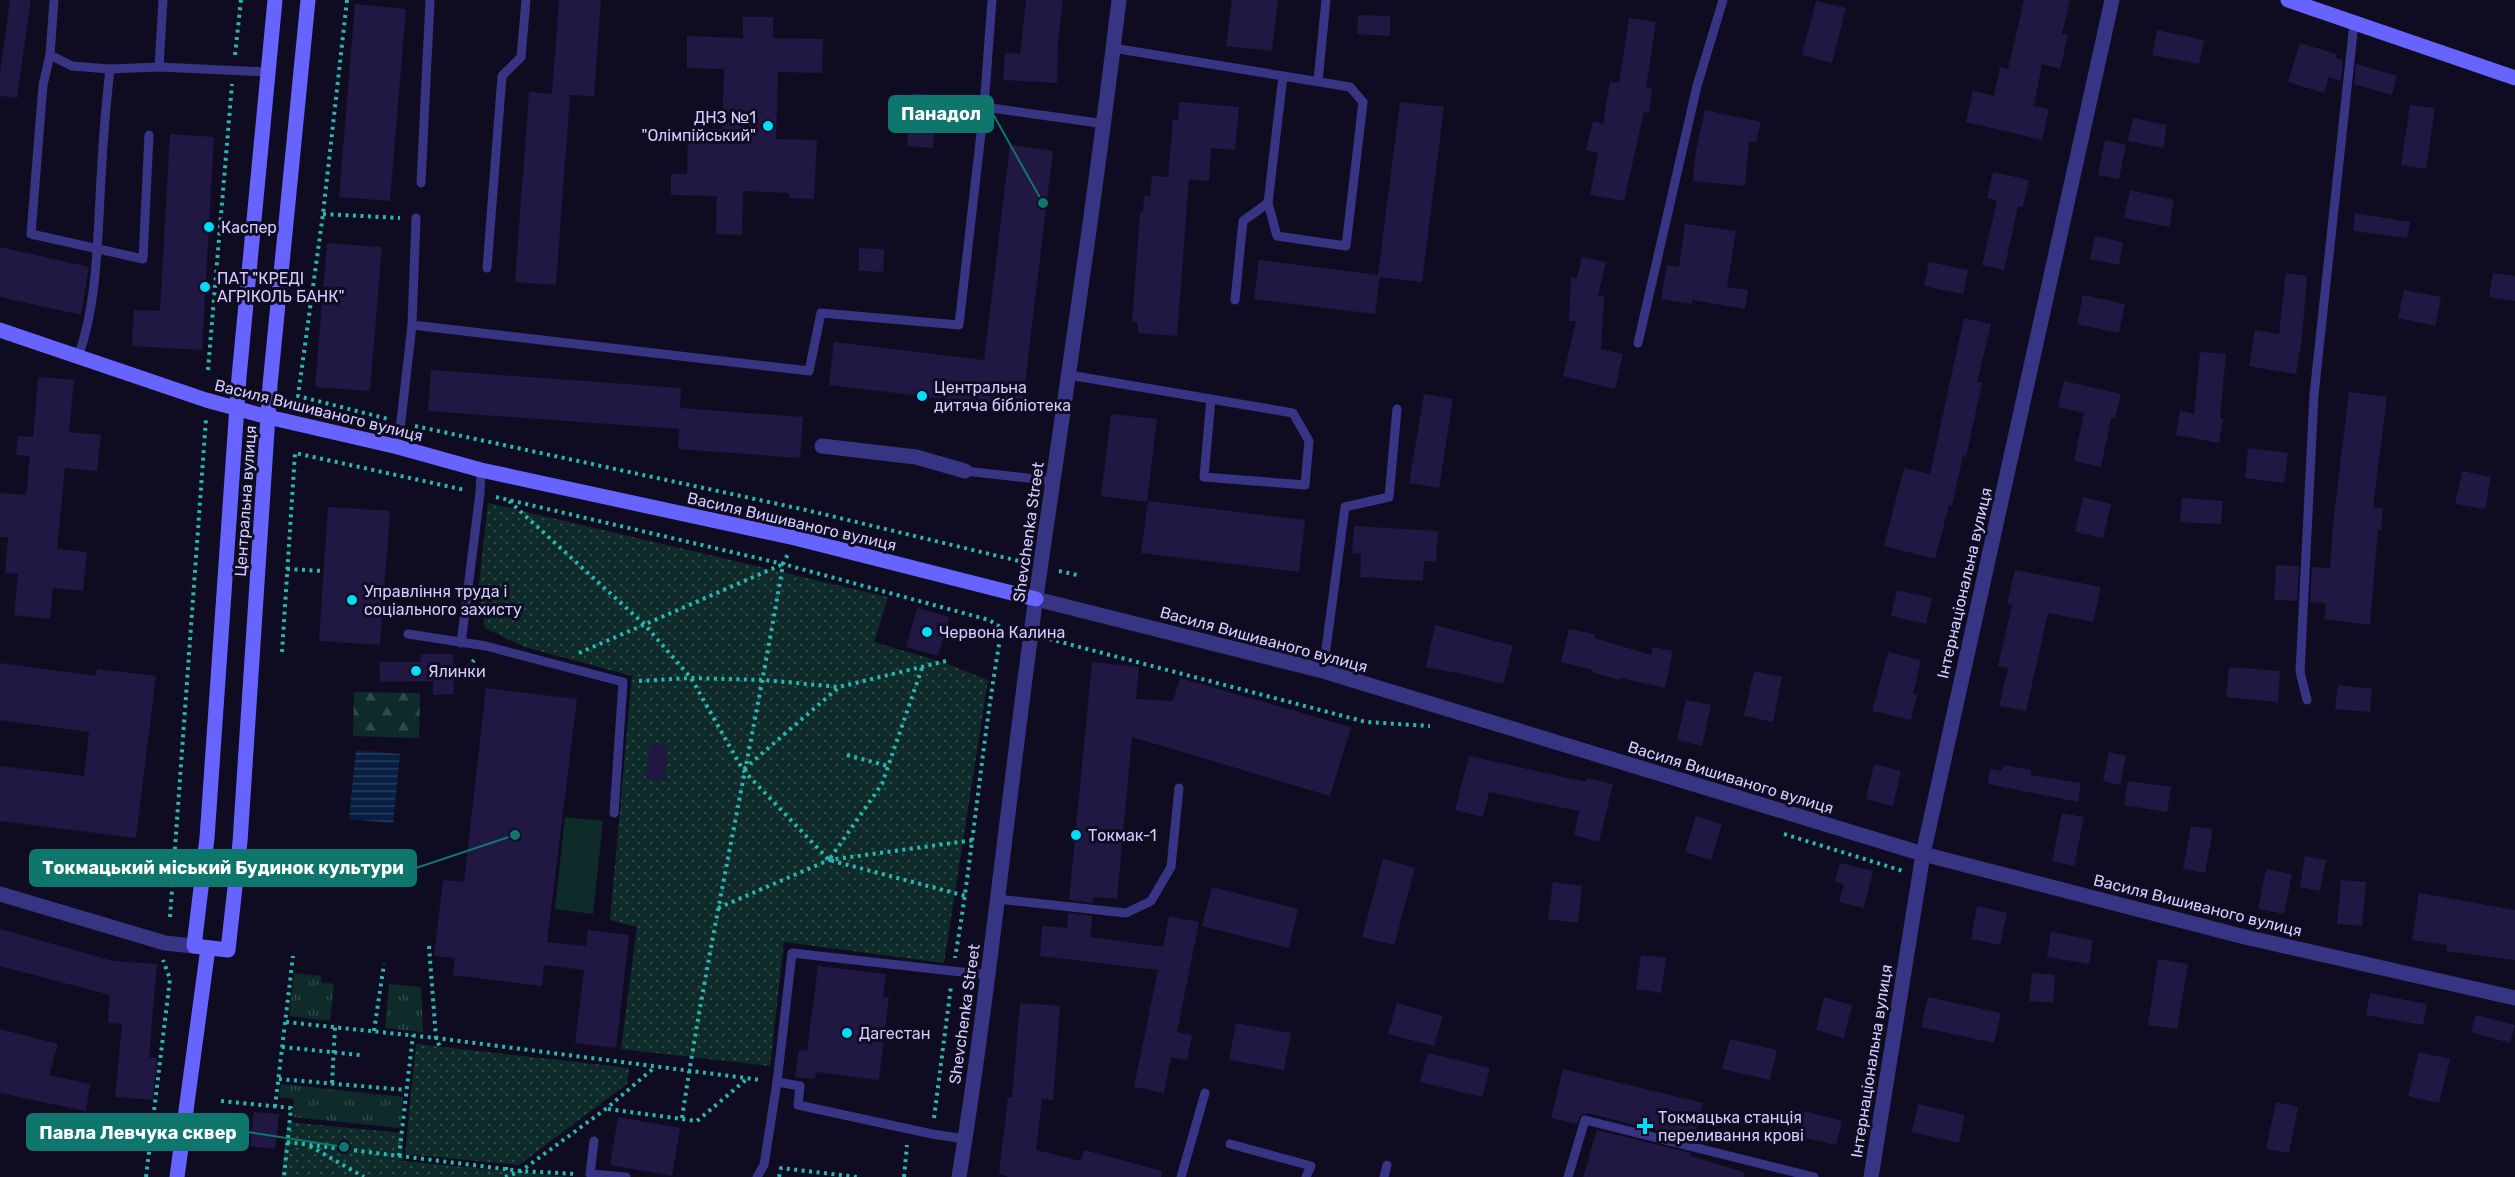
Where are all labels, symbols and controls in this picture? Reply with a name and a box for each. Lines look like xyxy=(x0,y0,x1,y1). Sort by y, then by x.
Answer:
callout: Панадол xyxy=(889,96,993,132)
text: Панадол xyxy=(901,103,981,125)
place label: ДНЗ №1 "Олімпійський" xyxy=(641,108,756,145)
marker: ДНЗ №1 "Олімпійський" xyxy=(761,119,775,133)
place label: Каспер xyxy=(221,218,277,237)
marker: Каспер xyxy=(202,220,216,234)
place label: ПАТ "КРЕДI АГРIКОЛЬ БАНК" xyxy=(217,269,345,306)
marker: ПАТ "КРЕДI АГРIКОЛЬ БАНК" xyxy=(198,280,212,294)
street label: Василя Вишиваного вулиця xyxy=(213,375,425,446)
place label: Центральна дитяча бібліотека xyxy=(934,378,1071,415)
marker: Центральна дитяча бібліотека xyxy=(915,389,929,403)
street label: Центральна вулиця xyxy=(231,425,260,577)
street label: Shevchenka Street xyxy=(1009,461,1048,603)
street label: Інтернаціональна вулиця xyxy=(1933,486,1996,681)
street label: Василя Вишиваного вулиця xyxy=(685,488,898,555)
place label: Управління труда і соціального захисту xyxy=(364,582,522,619)
marker: Управління труда і соціального захисту xyxy=(345,593,359,607)
street label: Василя Вишиваного вулиця xyxy=(1158,603,1370,676)
place label: Червона Калина xyxy=(939,623,1065,642)
marker: Червона Калина xyxy=(920,625,934,639)
place label: Ялинки xyxy=(428,662,486,681)
marker: Ялинки xyxy=(409,664,423,678)
street label: Василя Вишиваного вулиця xyxy=(1626,737,1836,818)
place label: Токмак-1 xyxy=(1088,826,1157,845)
marker: Токмак-1 xyxy=(1069,828,1083,842)
callout: Токмацький міський Будинок культури xyxy=(30,850,416,886)
text: Токмацький міський Будинок культури xyxy=(42,857,404,879)
street label: Василя Вишиваного вулиця xyxy=(2092,870,2304,941)
street label: Shevchenka Street xyxy=(945,943,984,1085)
street label: Інтернаціональна вулиця xyxy=(1847,963,1896,1159)
place label: Дагестан xyxy=(859,1024,930,1043)
marker: Дагестан xyxy=(840,1026,854,1040)
place label: Токмацька станція переливання крові xyxy=(1658,1108,1804,1145)
callout: Павла Левчука сквер xyxy=(27,1114,248,1150)
marker: Токмацька станція переливання крові xyxy=(1636,1117,1654,1135)
text: Павла Левчука сквер xyxy=(39,1122,237,1144)

